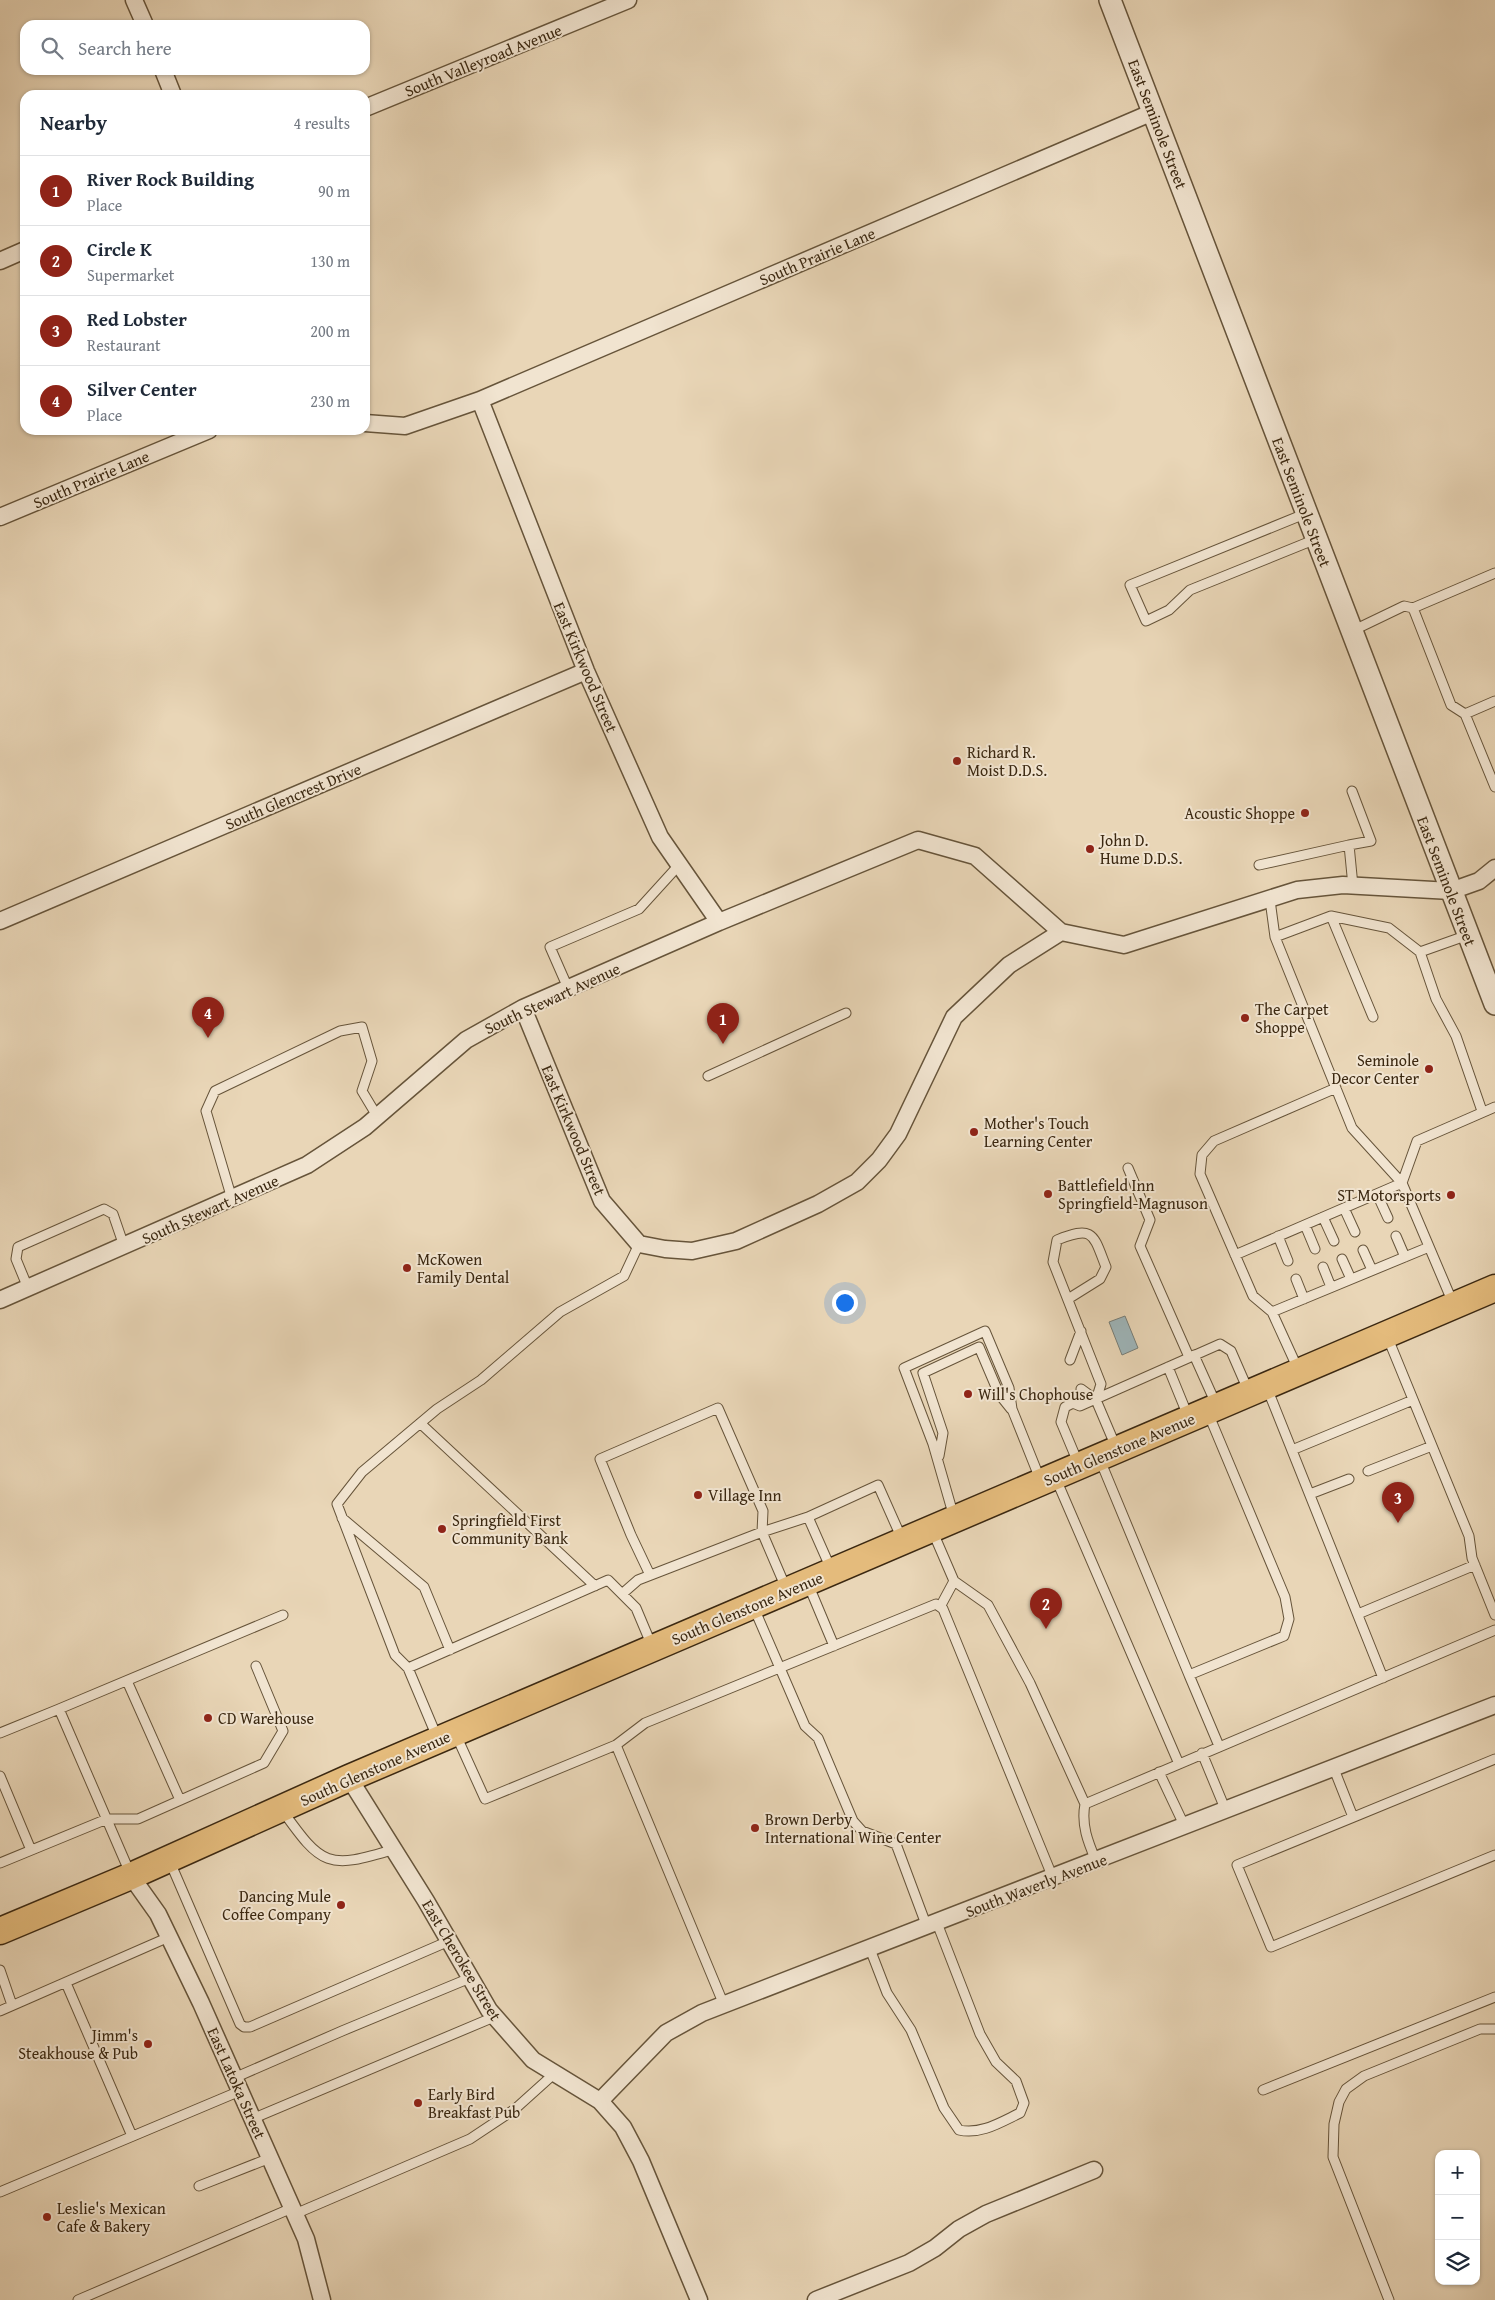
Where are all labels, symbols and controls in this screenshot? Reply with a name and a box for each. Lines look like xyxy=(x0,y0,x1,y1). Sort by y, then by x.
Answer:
street label: South Valleyroad Avenue xyxy=(401,17,565,103)
search box xyxy=(20,20,370,75)
icon: search xyxy=(38,34,66,62)
text: Search here xyxy=(78,34,172,62)
street label: East Seminole Street xyxy=(1122,56,1194,193)
text: Nearby xyxy=(40,107,107,138)
text: 4 results xyxy=(293,111,350,135)
text: River Rock Building xyxy=(87,165,254,193)
text: 1 xyxy=(52,179,60,203)
text: 90 m xyxy=(318,179,350,203)
text: Place xyxy=(87,193,122,217)
street label: South Prairie Lane xyxy=(755,221,879,291)
text: Circle K xyxy=(87,235,152,263)
text: 2 xyxy=(52,249,60,273)
text: 130 m xyxy=(310,249,350,273)
text: Supermarket xyxy=(87,263,174,287)
text: Red Lobster xyxy=(87,305,187,333)
text: 3 xyxy=(52,319,60,343)
text: 200 m xyxy=(310,319,350,343)
text: Restaurant xyxy=(87,333,161,357)
text: Silver Center xyxy=(87,375,197,403)
text: 4 xyxy=(52,389,60,413)
text: 230 m xyxy=(310,389,350,413)
text: Place xyxy=(87,403,122,427)
street label: East Seminole Street xyxy=(1266,434,1338,571)
street label: South Prairie Lane xyxy=(29,444,153,514)
street label: East Kirkwood Street xyxy=(548,598,625,736)
place label: Richard R. Moist D.D.S. xyxy=(967,740,1047,782)
marker: Richard R. Moist D.D.S. xyxy=(951,755,963,767)
street label: South Glencrest Drive xyxy=(221,757,365,835)
place label: Acoustic Shoppe xyxy=(1185,801,1295,825)
marker: Acoustic Shoppe xyxy=(1299,807,1311,819)
street label: East Seminole Street xyxy=(1411,813,1483,950)
place label: John D. Hume D.D.S. xyxy=(1098,828,1182,870)
marker: John D. Hume D.D.S. xyxy=(1084,843,1096,855)
street label: South Stewart Avenue xyxy=(480,956,624,1040)
pin: 4 xyxy=(192,997,224,1038)
place label: The Carpet Shoppe xyxy=(1255,997,1329,1039)
pin: 1 xyxy=(707,1003,739,1044)
marker: The Carpet Shoppe xyxy=(1239,1012,1251,1024)
place label: Seminole Decor Center xyxy=(1331,1048,1419,1090)
street label: East Kirkwood Street xyxy=(536,1061,613,1199)
marker: Seminole Decor Center xyxy=(1423,1063,1435,1075)
place label: Mother's Touch Learning Center xyxy=(984,1111,1093,1153)
marker: Mother's Touch Learning Center xyxy=(968,1126,980,1138)
street label: South Stewart Avenue xyxy=(138,1168,282,1250)
place label: Battlefield Inn Springfield-Magnuson xyxy=(1058,1173,1208,1215)
place label: ST Motorsports xyxy=(1337,1183,1441,1207)
marker: Battlefield Inn Springfield-Magnuson xyxy=(1042,1188,1054,1200)
marker: ST Motorsports xyxy=(1445,1189,1457,1201)
place label: McKowen Family Dental xyxy=(417,1247,510,1289)
marker: McKowen Family Dental xyxy=(401,1262,413,1274)
your location xyxy=(832,1290,858,1316)
place label: Will's Chophouse xyxy=(978,1382,1093,1406)
marker: Will's Chophouse xyxy=(962,1388,974,1400)
street label: South Glenstone Avenue xyxy=(1039,1406,1199,1492)
pin: 3 xyxy=(1382,1482,1414,1523)
place label: Village Inn xyxy=(708,1483,781,1507)
marker: Village Inn xyxy=(692,1489,704,1501)
place label: Springfield First Community Bank xyxy=(452,1508,569,1550)
marker: Springfield First Community Bank xyxy=(436,1523,448,1535)
street label: South Glenstone Avenue xyxy=(667,1565,827,1651)
pin: 2 xyxy=(1030,1588,1062,1629)
place label: CD Warehouse xyxy=(218,1706,314,1730)
marker: CD Warehouse xyxy=(202,1712,214,1724)
street label: South Glenstone Avenue xyxy=(296,1724,454,1812)
place label: Brown Derby International Wine Center xyxy=(765,1807,942,1849)
marker: Brown Derby International Wine Center xyxy=(749,1822,761,1834)
street label: South Waverly Avenue xyxy=(962,1847,1110,1923)
place label: Dancing Mule Coffee Company xyxy=(222,1884,331,1926)
street label: East Cherokee Street xyxy=(416,1895,508,2025)
marker: Dancing Mule Coffee Company xyxy=(335,1899,347,1911)
place label: Jimm's Steakhouse & Pub xyxy=(18,2023,138,2065)
street label: East Latoka Street xyxy=(202,2023,273,2143)
marker: Jimm's Steakhouse & Pub xyxy=(142,2038,154,2050)
place label: Early Bird Breakfast Pub xyxy=(428,2082,520,2124)
marker: Early Bird Breakfast Pub xyxy=(412,2097,424,2109)
map controls xyxy=(1435,2150,1480,2285)
button: + xyxy=(1435,2150,1480,2195)
button: − xyxy=(1435,2195,1480,2240)
place label: Leslie's Mexican Cafe & Bakery xyxy=(57,2196,166,2238)
marker: Leslie's Mexican Cafe & Bakery xyxy=(41,2211,53,2223)
button: layers xyxy=(1435,2240,1480,2285)

